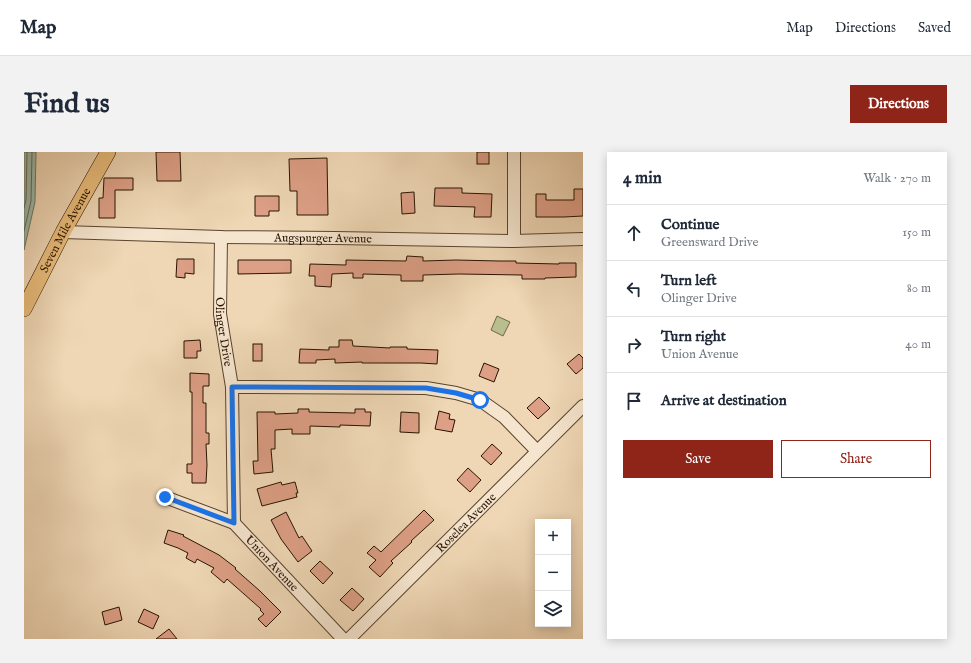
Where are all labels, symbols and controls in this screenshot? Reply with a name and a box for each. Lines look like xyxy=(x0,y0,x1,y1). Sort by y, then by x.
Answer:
text: Map xyxy=(20,16,56,40)
text: Map xyxy=(786,19,813,37)
text: Directions xyxy=(835,19,896,37)
text: Saved xyxy=(918,19,951,37)
button: Directions xyxy=(850,85,947,123)
text: Find us xyxy=(24,87,110,122)
text: 4 min xyxy=(623,168,662,189)
text: Walk · 270 m xyxy=(863,170,931,187)
street label: Seven Mile Avenue xyxy=(36,185,94,275)
text: Continue xyxy=(661,215,719,234)
icon: ahead xyxy=(623,222,645,244)
text: 150 m xyxy=(902,224,931,241)
street label: Augspurger Avenue xyxy=(273,230,372,246)
text: Greensward Drive xyxy=(661,234,759,251)
text: Turn left xyxy=(661,271,717,290)
icon: left xyxy=(623,278,645,300)
text: 80 m xyxy=(907,280,931,297)
text: Olinger Drive xyxy=(661,290,737,307)
street label: Olinger Drive xyxy=(213,297,236,368)
text: Turn right xyxy=(661,327,726,346)
icon: right xyxy=(623,334,645,356)
text: 40 m xyxy=(905,336,931,353)
text: Union Avenue xyxy=(661,346,738,363)
icon: arrive xyxy=(623,390,645,412)
route start xyxy=(471,391,489,409)
text: Arrive at destination xyxy=(661,391,787,410)
button: Save xyxy=(623,440,773,478)
button: Share xyxy=(781,440,931,478)
route end xyxy=(156,488,174,506)
street label: Roselea Avenue xyxy=(433,489,499,556)
map controls xyxy=(535,519,571,627)
button: + xyxy=(535,519,571,555)
street label: Union Avenue xyxy=(242,532,302,595)
button: − xyxy=(535,555,571,591)
button: layers xyxy=(535,591,571,627)

